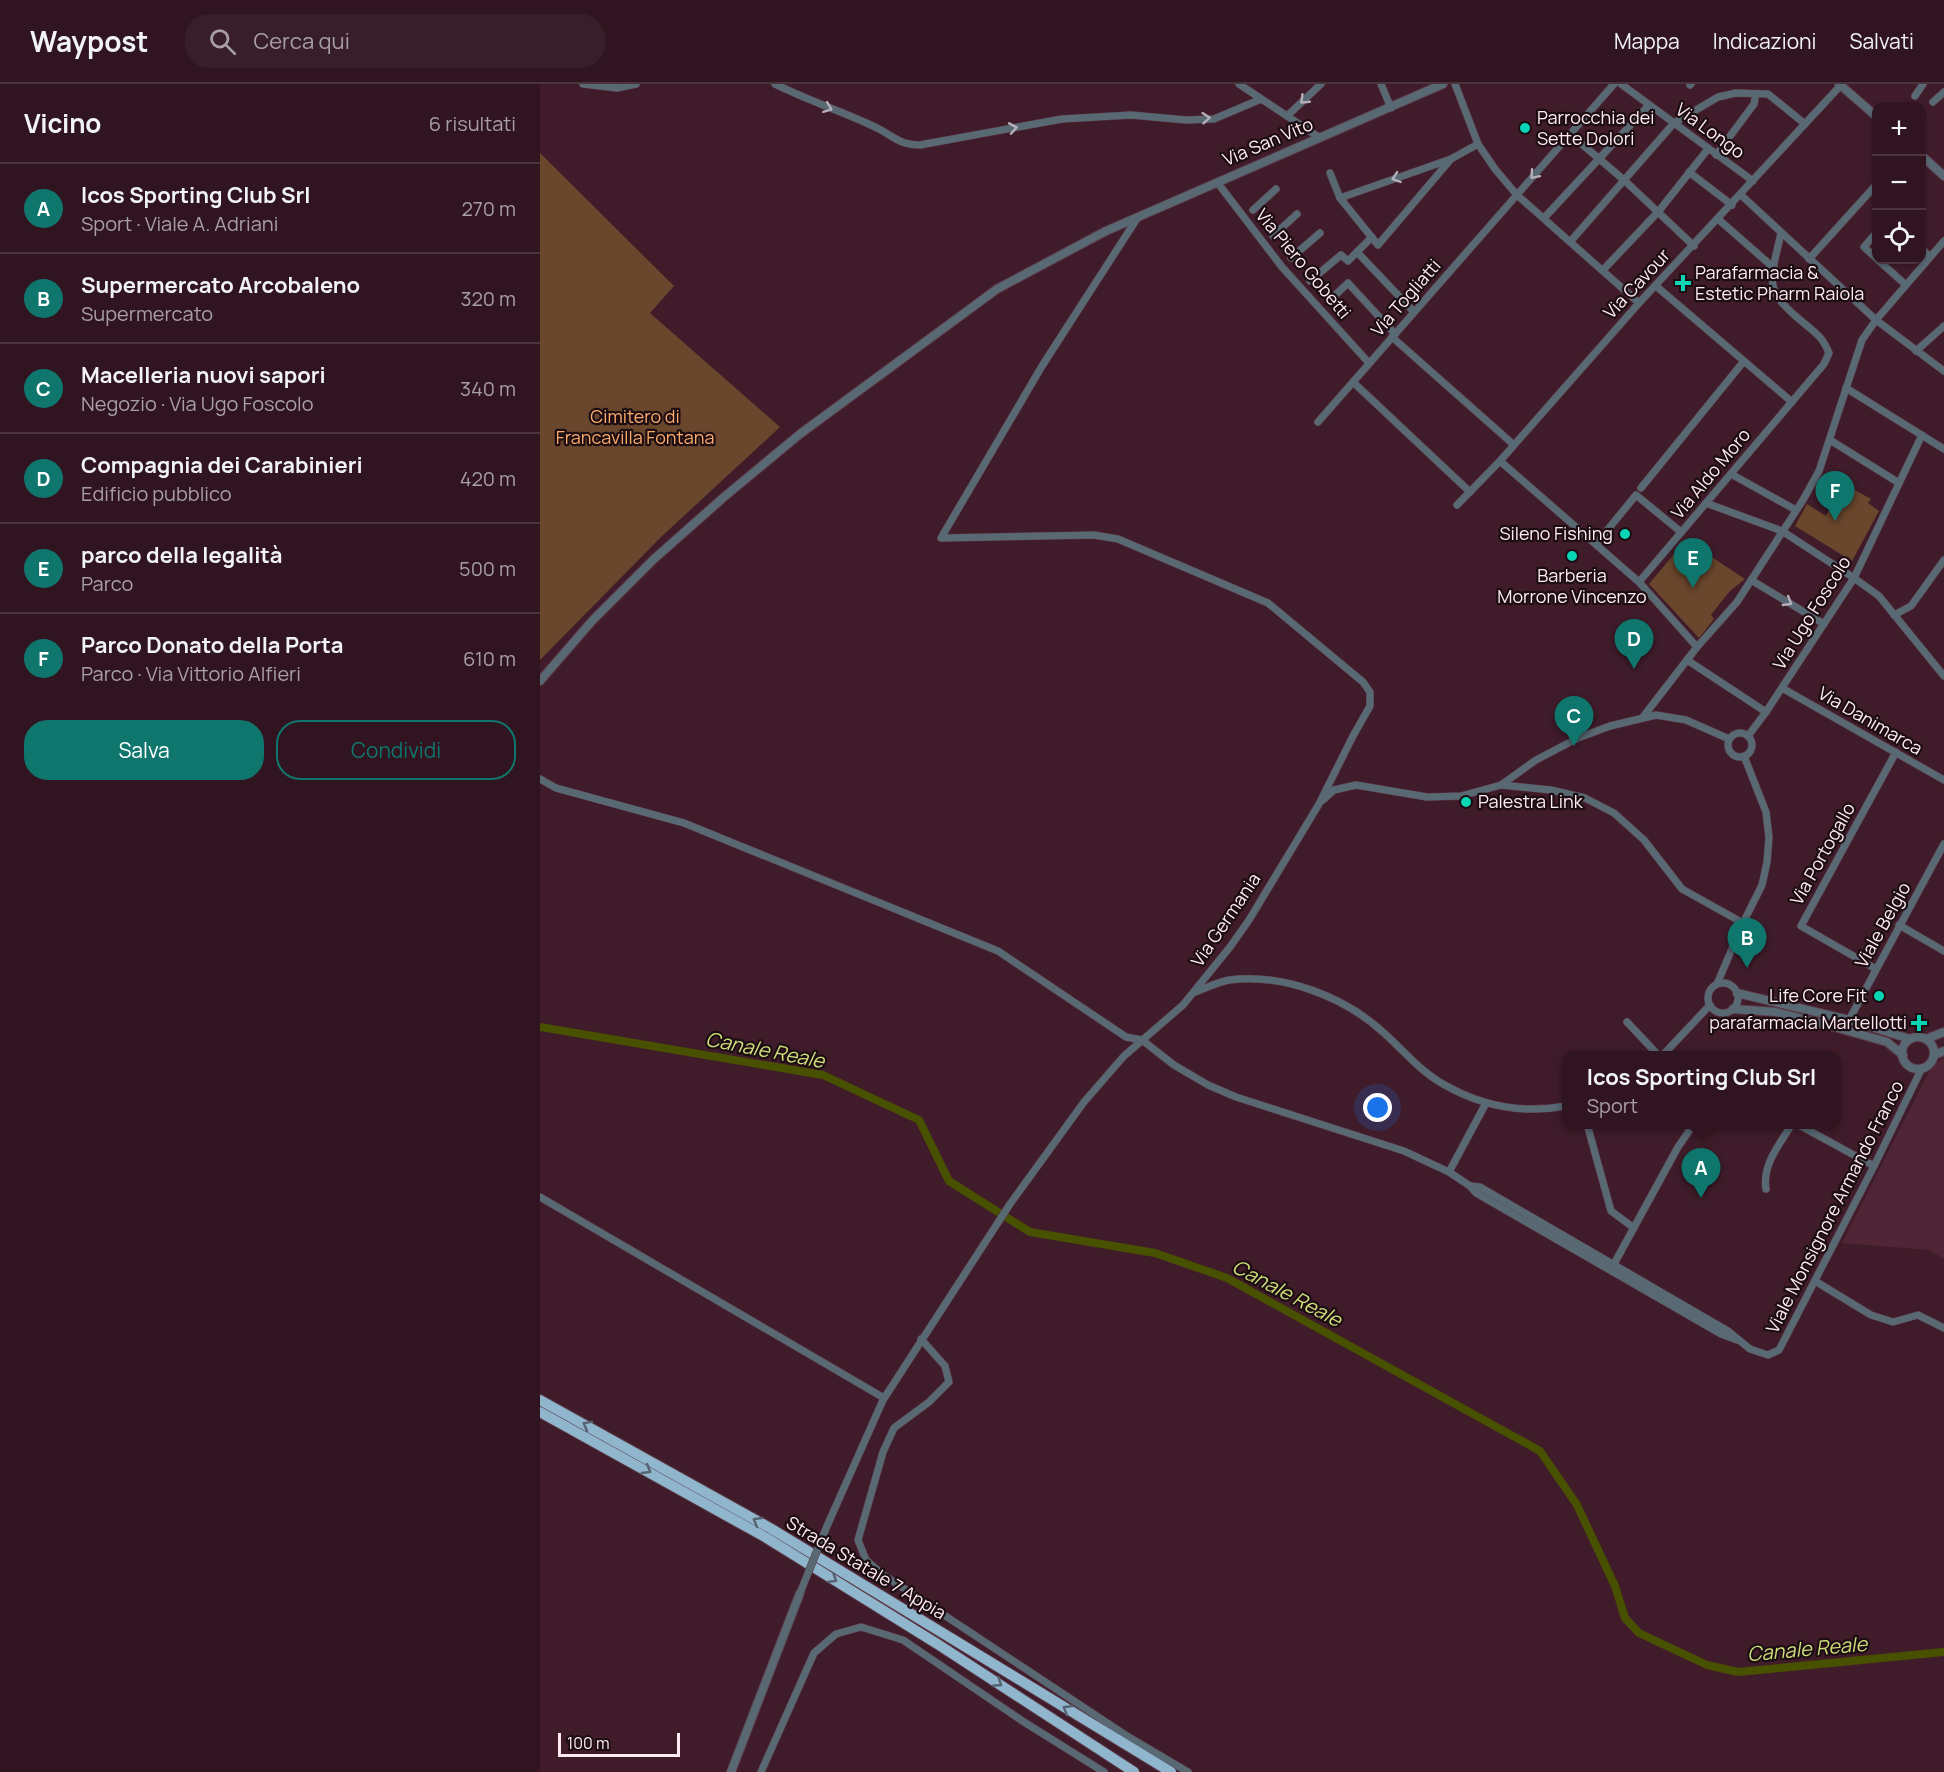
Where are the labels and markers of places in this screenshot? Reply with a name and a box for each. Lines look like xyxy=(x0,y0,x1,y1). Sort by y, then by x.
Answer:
place label: Parrocchia dei Sette Dolori xyxy=(1537,105,1654,150)
marker: Parrocchia dei Sette Dolori xyxy=(1518,121,1532,135)
place label: Parafarmacia & Estetic Pharm Raiola xyxy=(1695,260,1864,305)
marker: Parafarmacia & Estetic Pharm Raiola xyxy=(1676,276,1690,290)
pin: F xyxy=(1816,472,1854,521)
place label: Sileno Fishing xyxy=(1499,521,1613,545)
marker: Sileno Fishing xyxy=(1618,527,1632,541)
pin: E xyxy=(1674,538,1712,588)
marker: Barberia Morrone Vincenzo xyxy=(1565,549,1579,563)
place label: Barberia Morrone Vincenzo xyxy=(1497,563,1647,608)
pin: D xyxy=(1614,620,1654,669)
pin: C xyxy=(1554,696,1594,746)
place label: Palestra Link xyxy=(1478,789,1584,813)
marker: Palestra Link xyxy=(1459,795,1473,809)
pin: B xyxy=(1728,918,1766,968)
place label: Life Core Fit xyxy=(1769,983,1867,1007)
marker: Life Core Fit xyxy=(1872,989,1886,1003)
place label: parafarmacia Martellotti xyxy=(1709,1010,1907,1034)
marker: parafarmacia Martellotti xyxy=(1912,1016,1926,1030)
pin: A xyxy=(1682,1148,1720,1198)

